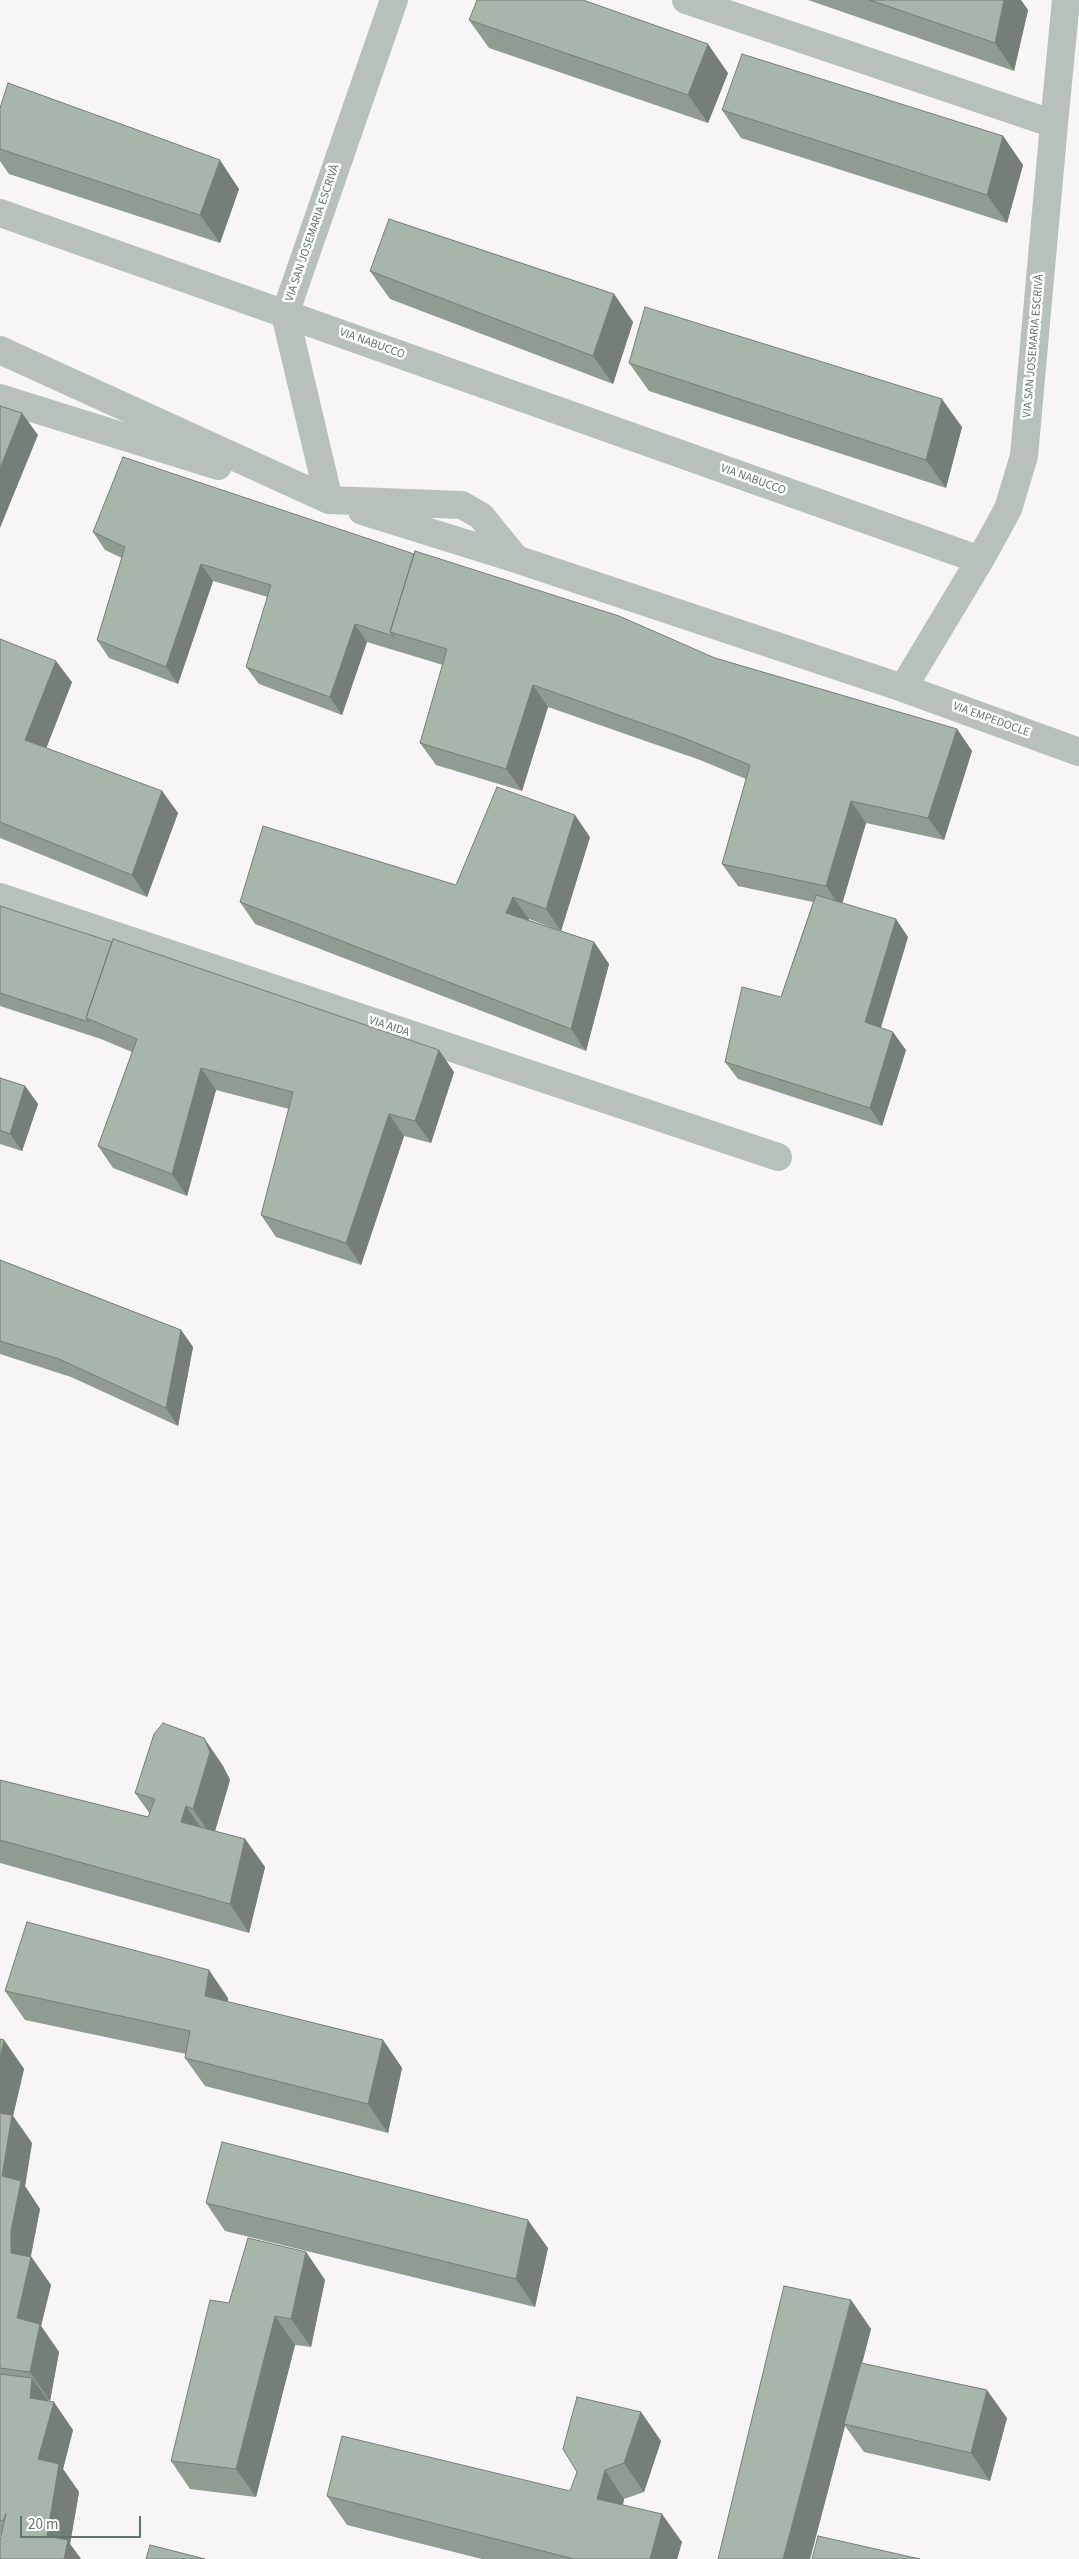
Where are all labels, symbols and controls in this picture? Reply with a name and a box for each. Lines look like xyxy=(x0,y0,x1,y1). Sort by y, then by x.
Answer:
street label: VIA SAN JOSEMARIA ESCRIVÀ xyxy=(283,163,343,303)
street label: VIA SAN JOSEMARIA ESCRIVÀ xyxy=(1021,274,1047,418)
street label: VIA NABUCCO xyxy=(337,326,407,362)
street label: VIA NABUCCO xyxy=(718,462,788,498)
street label: VIA EMPEDOCLE xyxy=(951,699,1031,741)
street label: VIA AIDA xyxy=(367,1014,411,1040)
scale bar xyxy=(22,2506,144,2538)
text: 20 m xyxy=(28,2514,58,2535)

